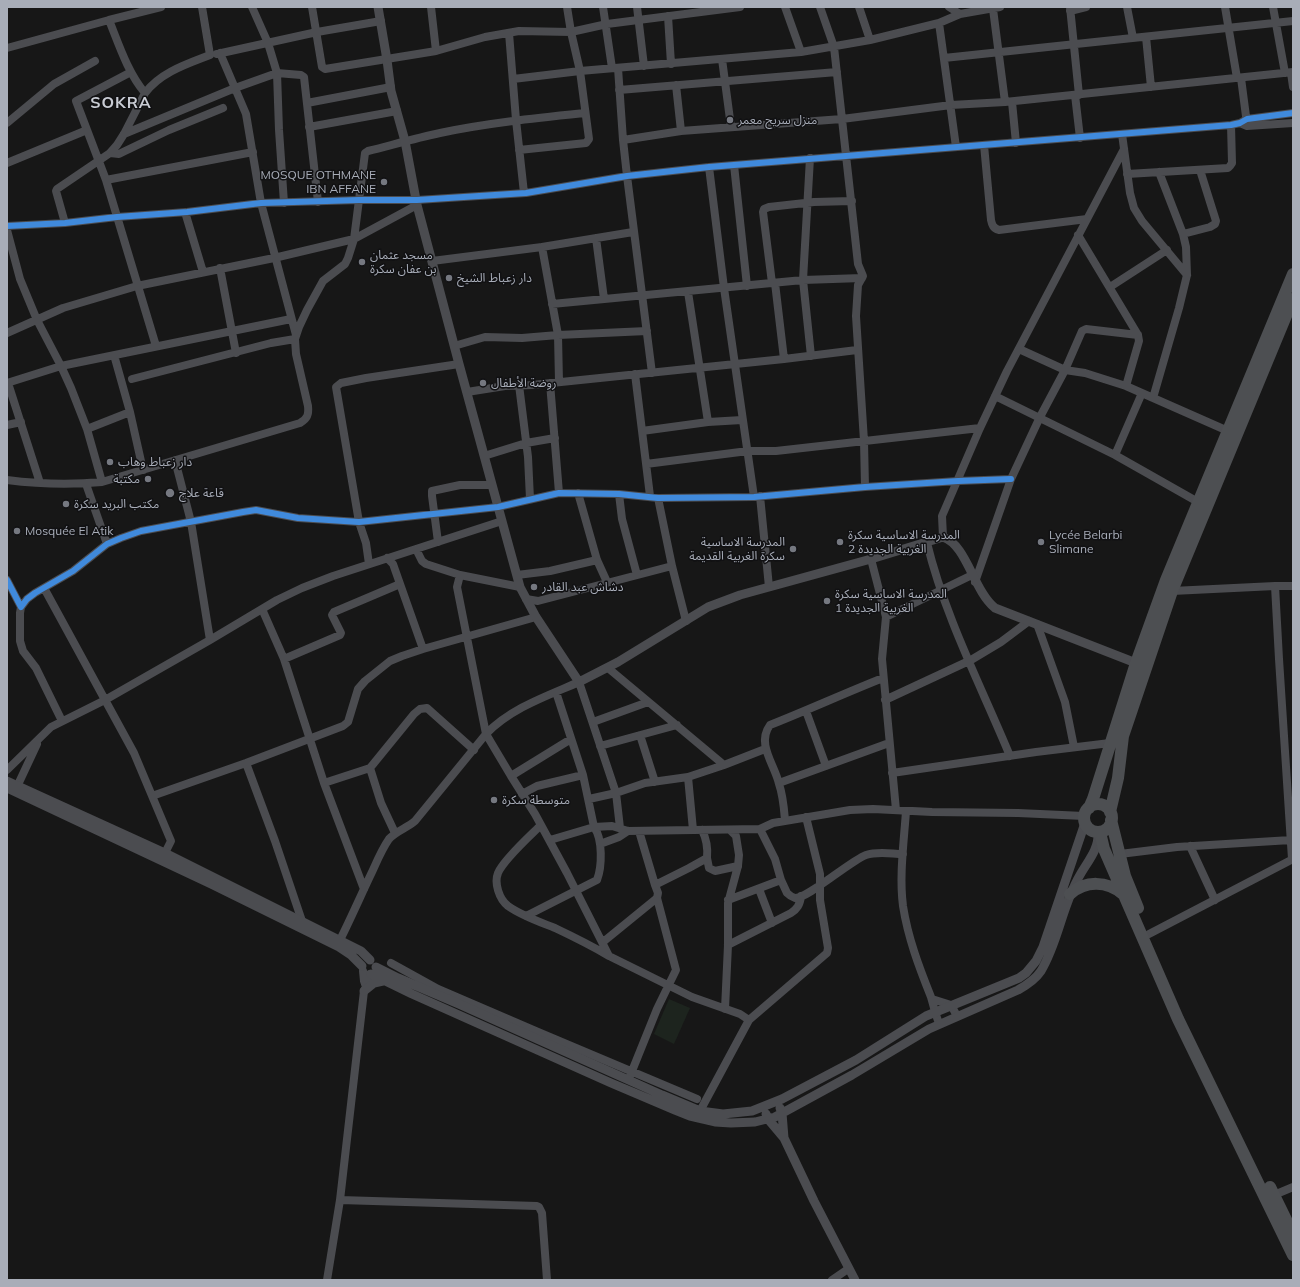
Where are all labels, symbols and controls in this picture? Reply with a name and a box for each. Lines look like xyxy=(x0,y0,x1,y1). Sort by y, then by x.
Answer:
district label: SOKRA xyxy=(90,93,152,113)
place label: منزل سريح معمر xyxy=(738,113,817,127)
marker: منزل سريح معمر xyxy=(725,115,735,125)
place label: MOSQUE OTHMANE IBN AFFANE xyxy=(260,168,376,196)
marker: MOSQUE OTHMANE IBN AFFANE xyxy=(379,177,389,187)
place label: مسجد عثمان بن عفان سكرة xyxy=(370,248,437,276)
marker: مسجد عثمان بن عفان سكرة xyxy=(357,257,367,267)
place label: دار زعباط الشيخ xyxy=(457,271,532,285)
marker: دار زعباط الشيخ xyxy=(444,273,454,283)
place label: روضة الأطفال xyxy=(491,376,556,390)
marker: روضة الأطفال xyxy=(478,378,488,388)
place label: دار زعباط وهاب xyxy=(118,455,192,469)
marker: دار زعباط وهاب xyxy=(105,457,115,467)
place label: مكتبة xyxy=(113,472,140,486)
marker: مكتبة xyxy=(143,474,153,484)
place label: قاعة علاج xyxy=(179,486,224,500)
marker: قاعة علاج xyxy=(164,487,176,499)
place label: مكتب البريد سكرة xyxy=(74,497,159,511)
marker: مكتب البريد سكرة xyxy=(61,499,71,509)
place label: Mosquée El Atik xyxy=(25,524,113,538)
marker: Mosquée El Atik xyxy=(12,526,22,536)
place label: المدرسة الاساسية سكرة الغربية الجديدة 2 xyxy=(848,528,960,556)
place label: Lycée Belarbi Slimane xyxy=(1049,528,1122,556)
place label: المدرسة الاساسية سكرة الغربية القديمة xyxy=(689,535,785,563)
marker: المدرسة الاساسية سكرة الغربية الجديدة 2 xyxy=(835,537,845,547)
marker: Lycée Belarbi Slimane xyxy=(1036,537,1046,547)
marker: المدرسة الاساسية سكرة الغربية القديمة xyxy=(788,544,798,554)
place label: دشاش عبد القادر xyxy=(542,580,623,594)
marker: دشاش عبد القادر xyxy=(529,582,539,592)
place label: المدرسة الاساسية سكرة الغربية الجديدة 1 xyxy=(835,587,947,615)
marker: المدرسة الاساسية سكرة الغربية الجديدة 1 xyxy=(822,596,832,606)
place label: متوسطة سكرة xyxy=(502,793,570,807)
marker: متوسطة سكرة xyxy=(489,795,499,805)

